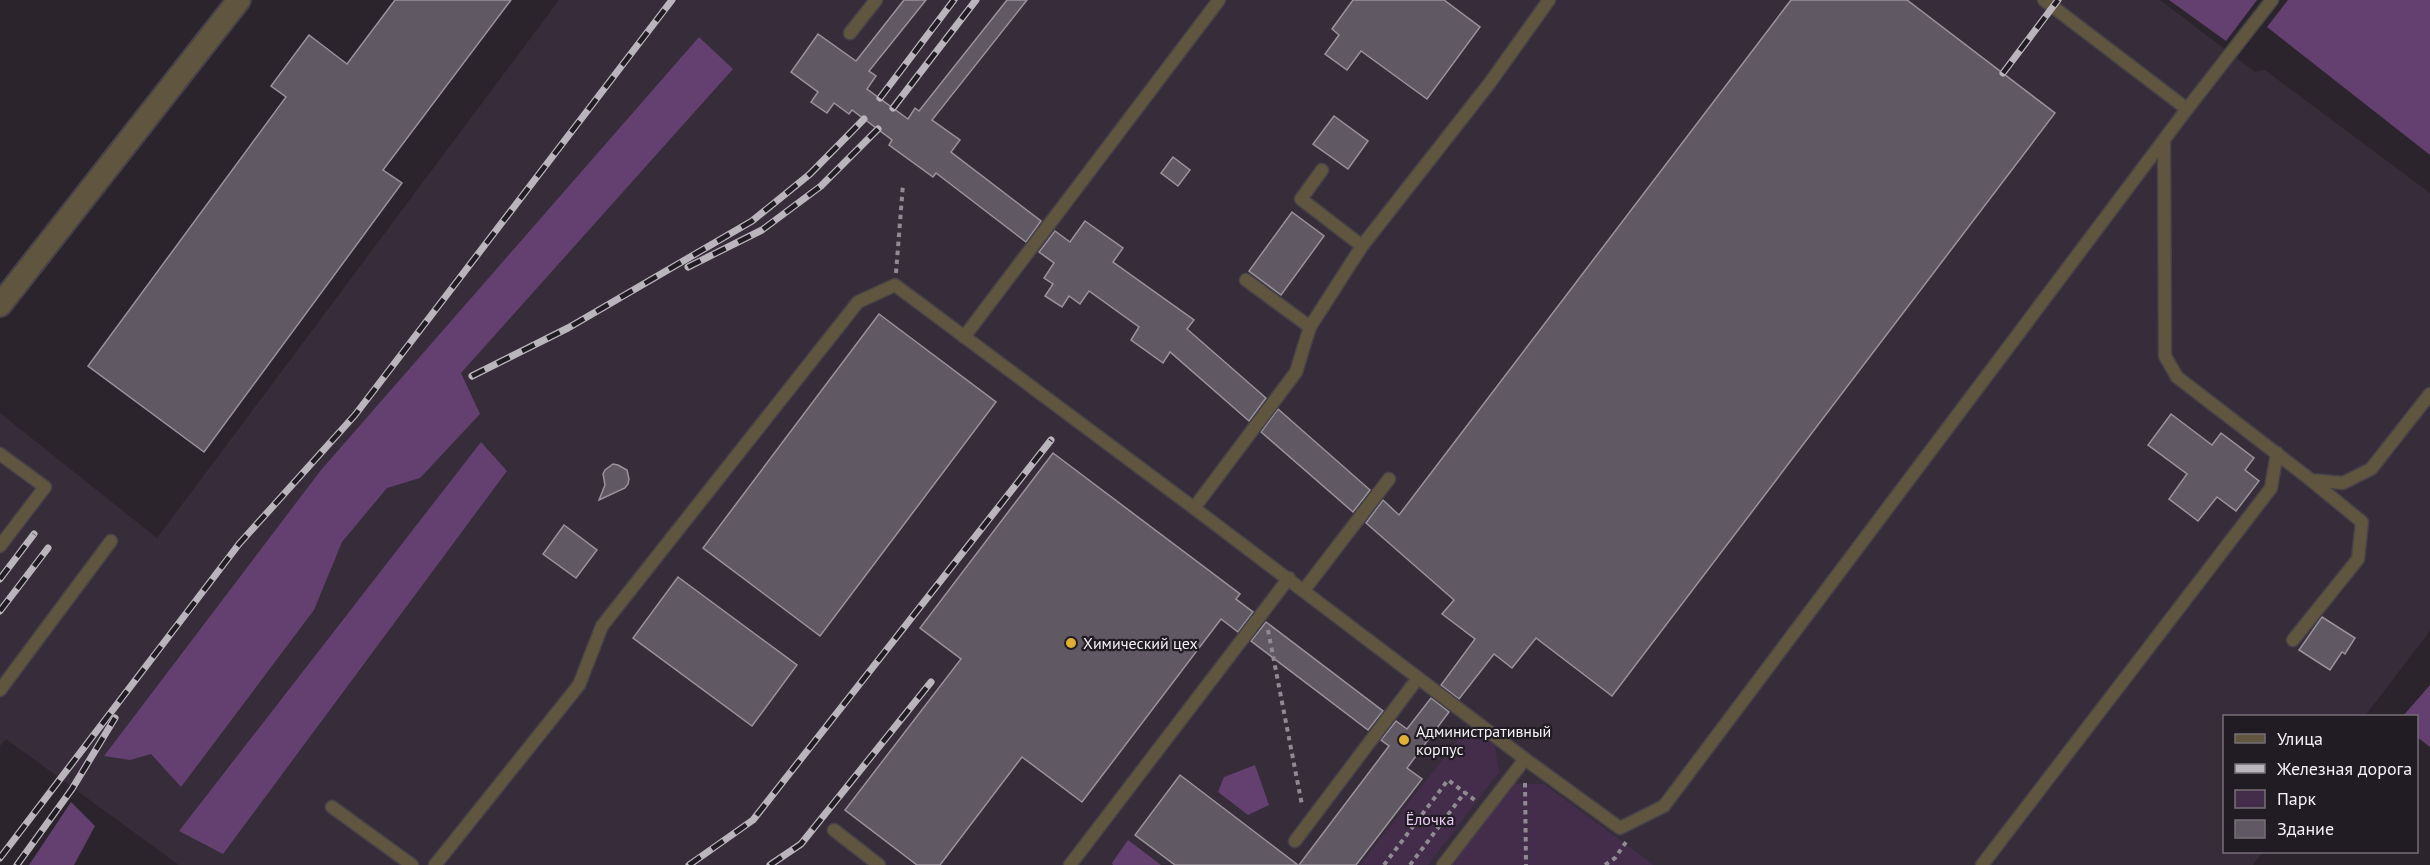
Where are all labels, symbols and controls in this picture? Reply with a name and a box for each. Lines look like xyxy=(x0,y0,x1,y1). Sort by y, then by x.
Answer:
place label: Химический цех xyxy=(1083,633,1198,653)
marker: Химический цех xyxy=(1064,636,1078,650)
legend xyxy=(2223,715,2418,853)
place label: Административный корпус xyxy=(1416,721,1551,759)
text: Улица xyxy=(2277,727,2323,750)
marker: Административный корпус xyxy=(1397,733,1411,747)
text: Железная дорога xyxy=(2276,757,2412,780)
text: Парк xyxy=(2277,787,2317,810)
park label: Ёлочка xyxy=(1406,809,1454,829)
text: Здание xyxy=(2277,817,2334,840)

